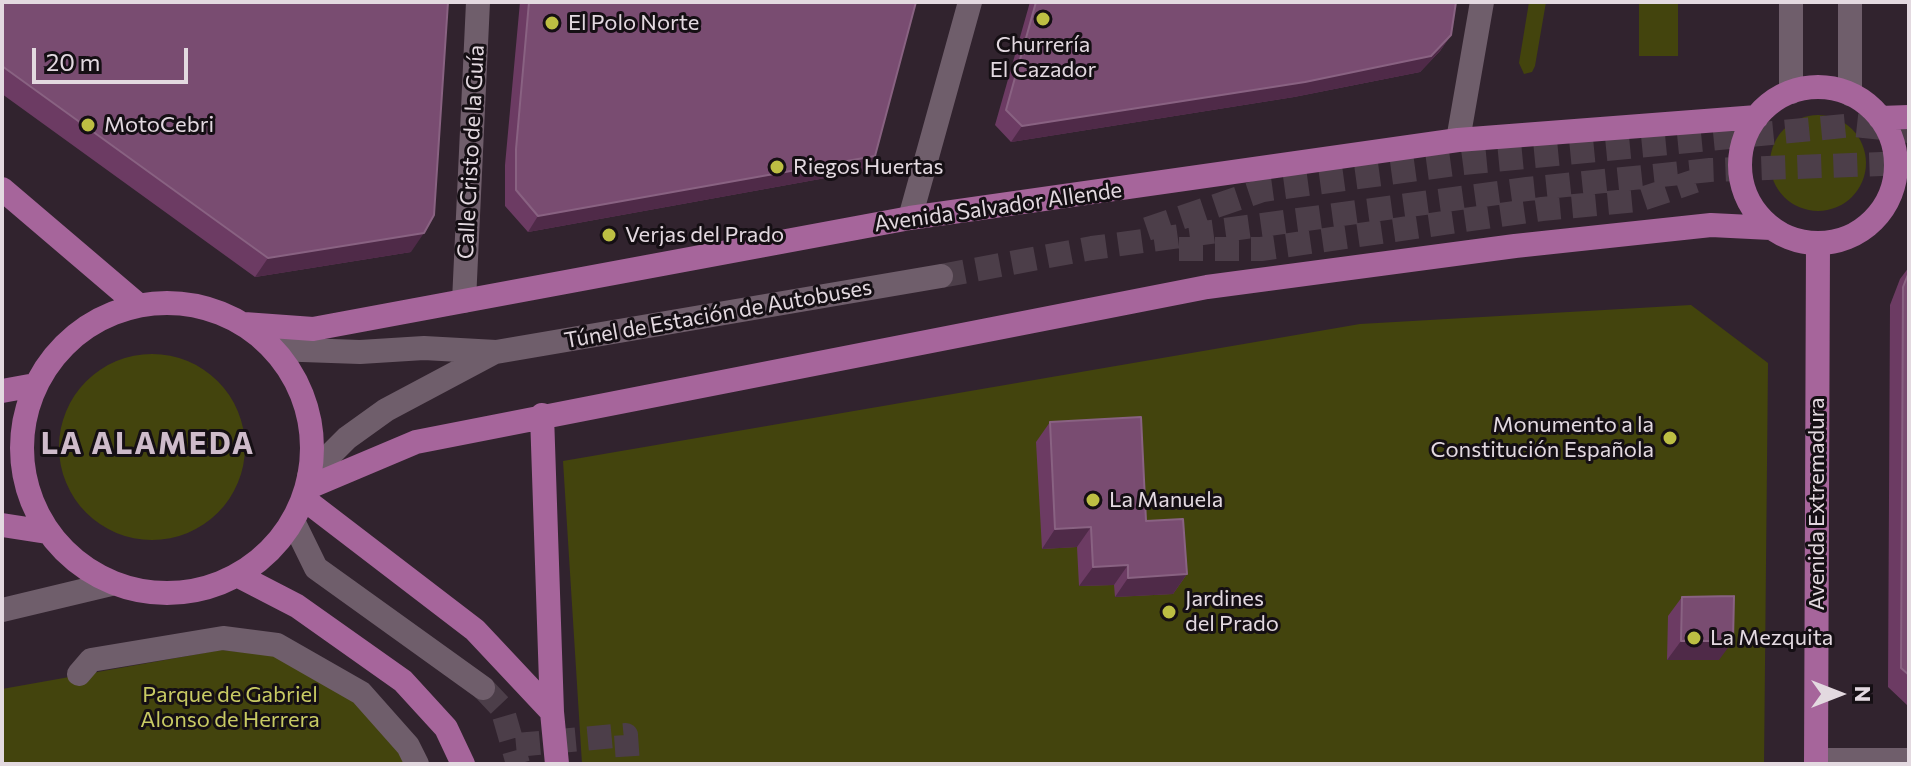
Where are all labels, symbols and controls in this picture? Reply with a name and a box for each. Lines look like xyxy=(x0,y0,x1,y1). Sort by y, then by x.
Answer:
place label: El Polo Norte xyxy=(568,10,699,36)
marker: Churrería El Cazador xyxy=(1034,10,1052,28)
marker: El Polo Norte xyxy=(543,14,561,32)
scale bar xyxy=(36,32,192,82)
place label: Churrería El Cazador xyxy=(990,32,1096,84)
street label: Calle Cristo de la Guía xyxy=(452,44,490,260)
text: 20 m xyxy=(46,47,100,76)
place label: MotoCebri xyxy=(104,112,214,138)
marker: MotoCebri xyxy=(79,116,97,134)
place label: Riegos Huertas xyxy=(793,154,944,180)
marker: Riegos Huertas xyxy=(768,158,786,176)
street label: Avenida Salvador Allende xyxy=(872,177,1124,237)
place label: Verjas del Prado xyxy=(625,222,784,248)
marker: Verjas del Prado xyxy=(600,226,618,244)
street label: Túnel de Estación de Autobuses xyxy=(562,274,874,354)
street label: Avenida Extremadura xyxy=(1804,397,1830,611)
place label: Monumento a la Constitución Española xyxy=(1430,412,1654,464)
district label: LA ALAMEDA xyxy=(41,426,255,462)
marker: Monumento a la Constitución Española xyxy=(1661,429,1679,447)
place label: La Manuela xyxy=(1109,487,1223,513)
marker: La Manuela xyxy=(1084,491,1102,509)
place label: Jardines del Prado xyxy=(1185,586,1279,638)
marker: Jardines del Prado xyxy=(1160,603,1178,621)
place label: La Mezquita xyxy=(1710,625,1833,651)
marker: La Mezquita xyxy=(1685,629,1703,647)
north arrow xyxy=(1799,654,1879,734)
park label: Parque de Gabriel Alonso de Herrera xyxy=(140,682,320,734)
text: N xyxy=(1850,686,1877,702)

